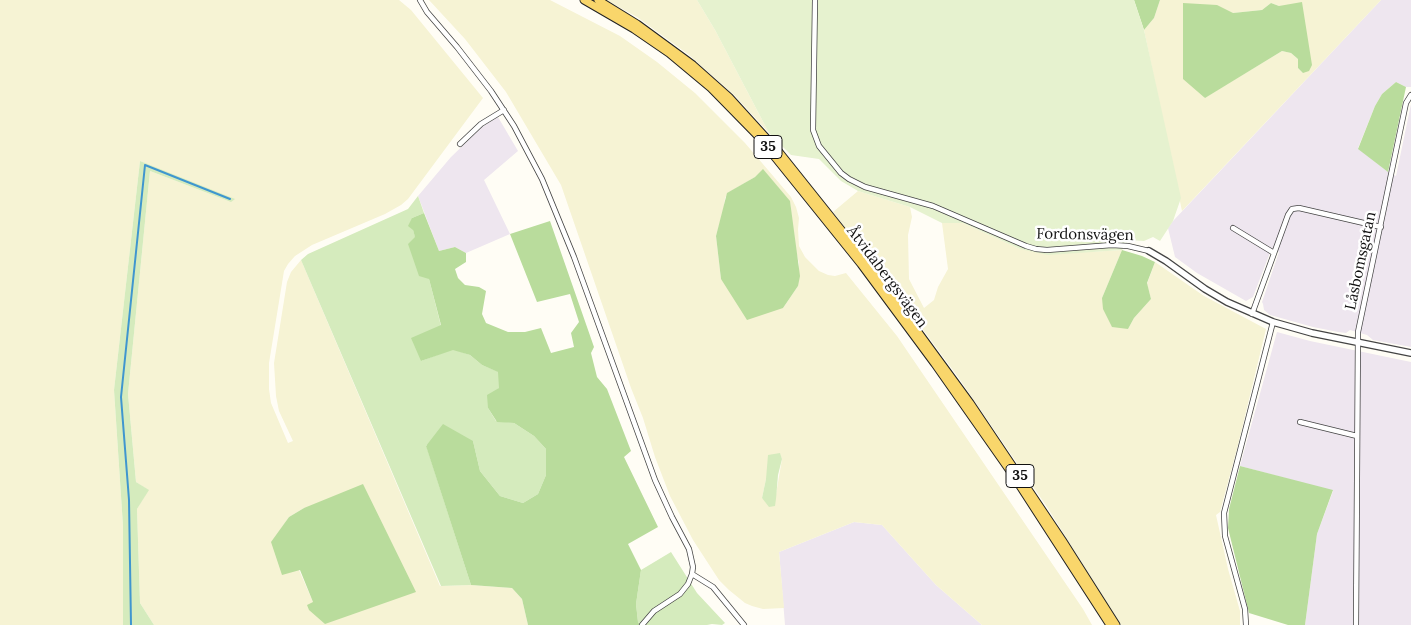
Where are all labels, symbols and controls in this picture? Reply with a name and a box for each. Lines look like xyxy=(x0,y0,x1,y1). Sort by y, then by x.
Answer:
road number: 35 xyxy=(754,136,782,158)
street label: Låsbomsgatan xyxy=(1342,210,1380,312)
street label: Åtvidabergsvägen xyxy=(843,222,931,332)
street label: Fordonsvägen xyxy=(1036,225,1134,245)
road number: 35 xyxy=(1006,464,1034,488)

